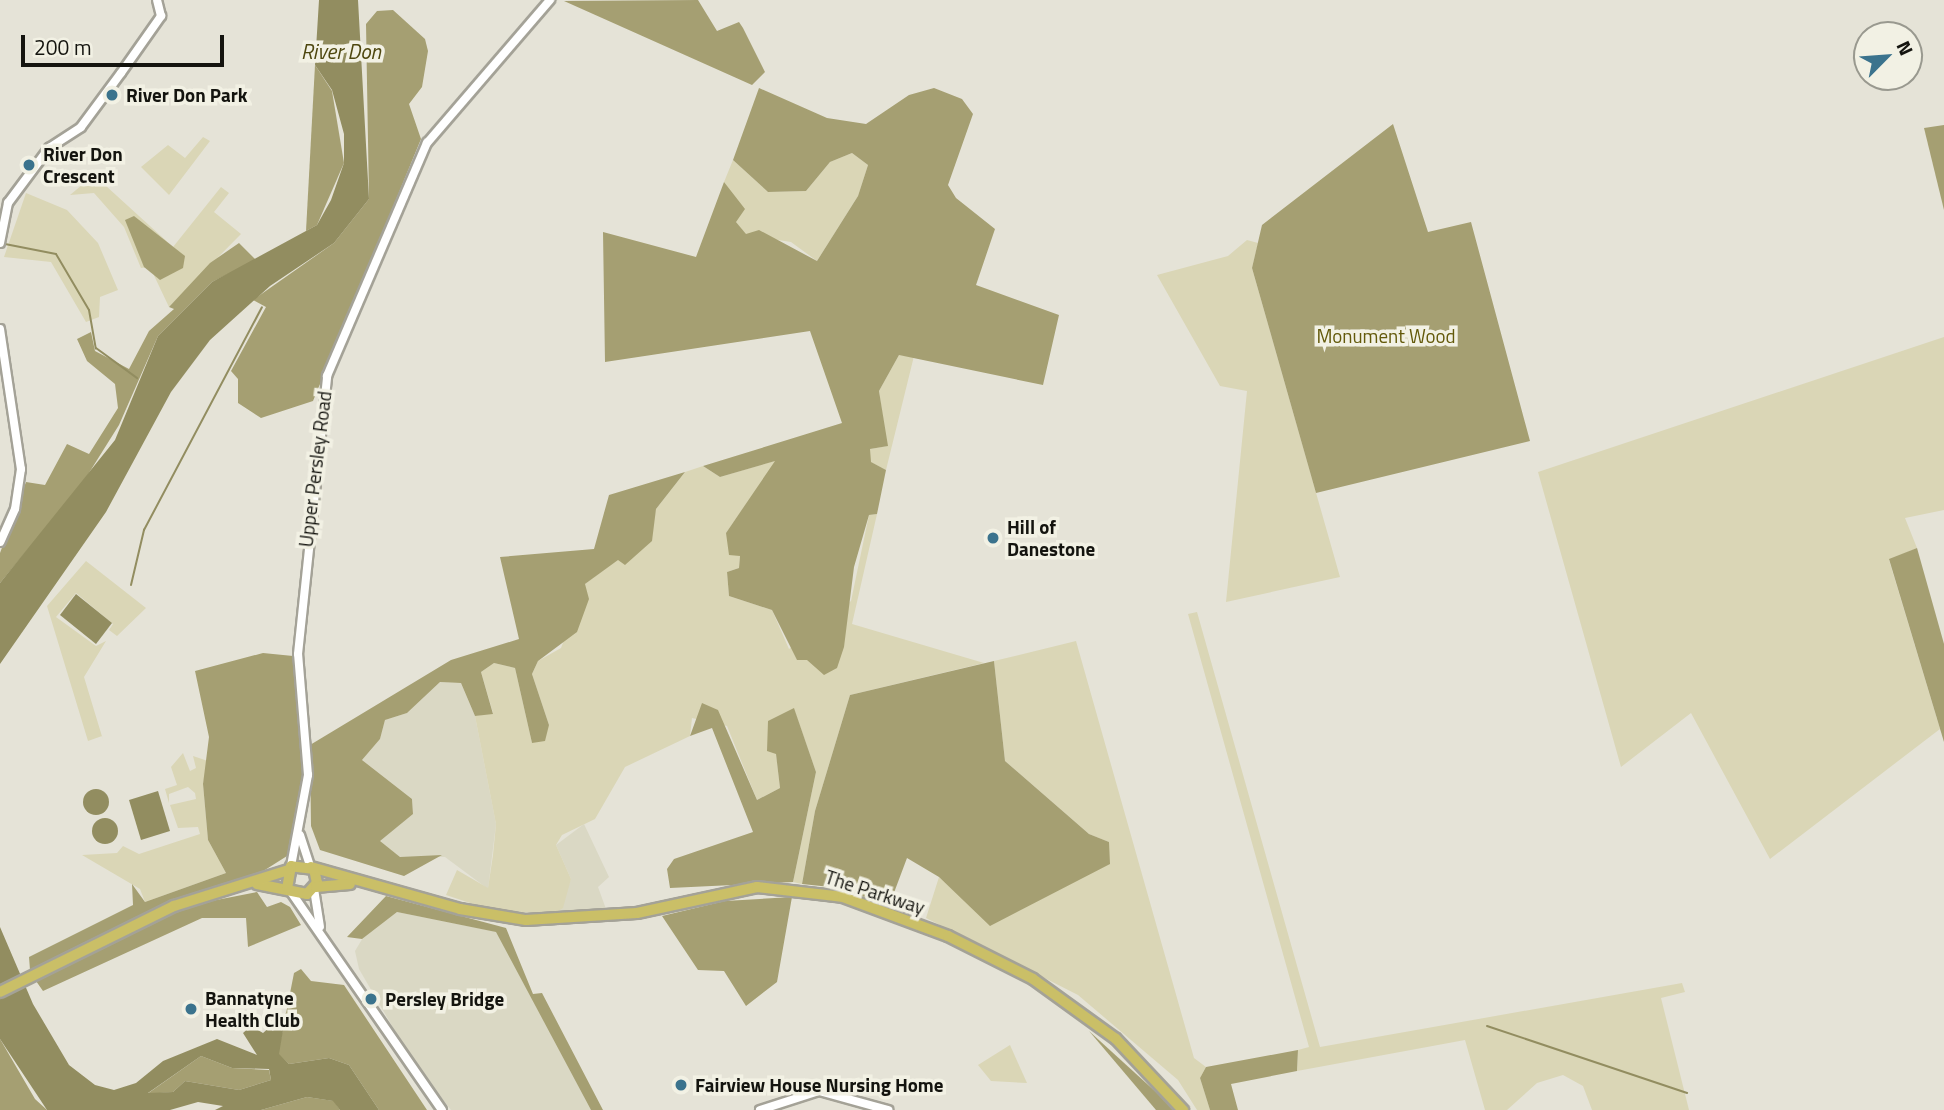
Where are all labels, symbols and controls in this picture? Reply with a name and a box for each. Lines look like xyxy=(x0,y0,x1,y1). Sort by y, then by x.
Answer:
scale bar xyxy=(24,21,228,65)
north arrow xyxy=(1853,21,1923,91)
text: 200 m xyxy=(34,31,91,63)
text: N xyxy=(1890,36,1922,60)
water label: River Don xyxy=(301,38,381,64)
place label: River Don Park xyxy=(126,84,248,106)
marker: River Don Park xyxy=(104,87,120,103)
place label: River Don Crescent xyxy=(43,143,123,187)
marker: River Don Crescent xyxy=(21,157,37,173)
park label: Monument Wood xyxy=(1316,325,1456,347)
street label: Upper Persley Road xyxy=(294,390,336,548)
place label: Hill of Danestone xyxy=(1007,516,1095,560)
marker: Hill of Danestone xyxy=(985,530,1001,546)
street label: The Parkway xyxy=(822,865,928,919)
place label: Bannatyne Health Club xyxy=(205,987,300,1031)
place label: Persley Bridge xyxy=(385,988,504,1010)
marker: Persley Bridge xyxy=(363,991,379,1007)
marker: Bannatyne Health Club xyxy=(183,1001,199,1017)
place label: Fairview House Nursing Home xyxy=(695,1074,943,1096)
marker: Fairview House Nursing Home xyxy=(673,1077,689,1093)

